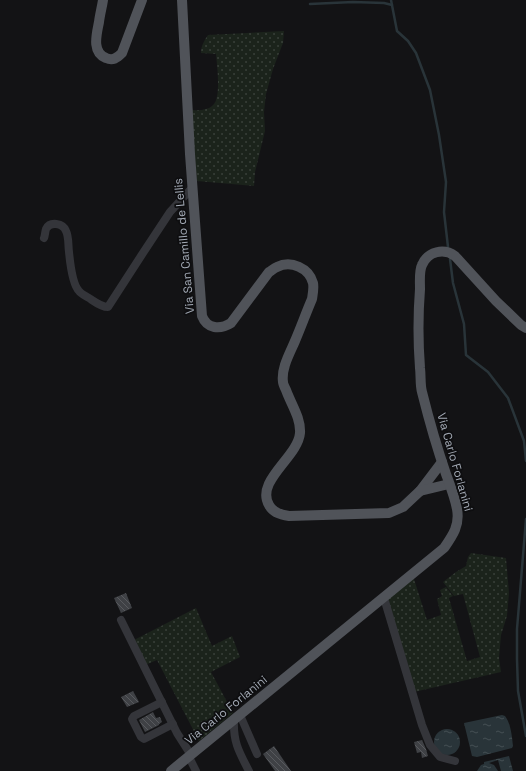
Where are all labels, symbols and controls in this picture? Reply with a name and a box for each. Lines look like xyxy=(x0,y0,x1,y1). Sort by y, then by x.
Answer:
street label: Via San Camillo de Lellis xyxy=(170,178,198,314)
street label: Via Carlo Forlanini xyxy=(433,411,477,513)
street label: Via Carlo Forlanini xyxy=(181,672,271,748)

